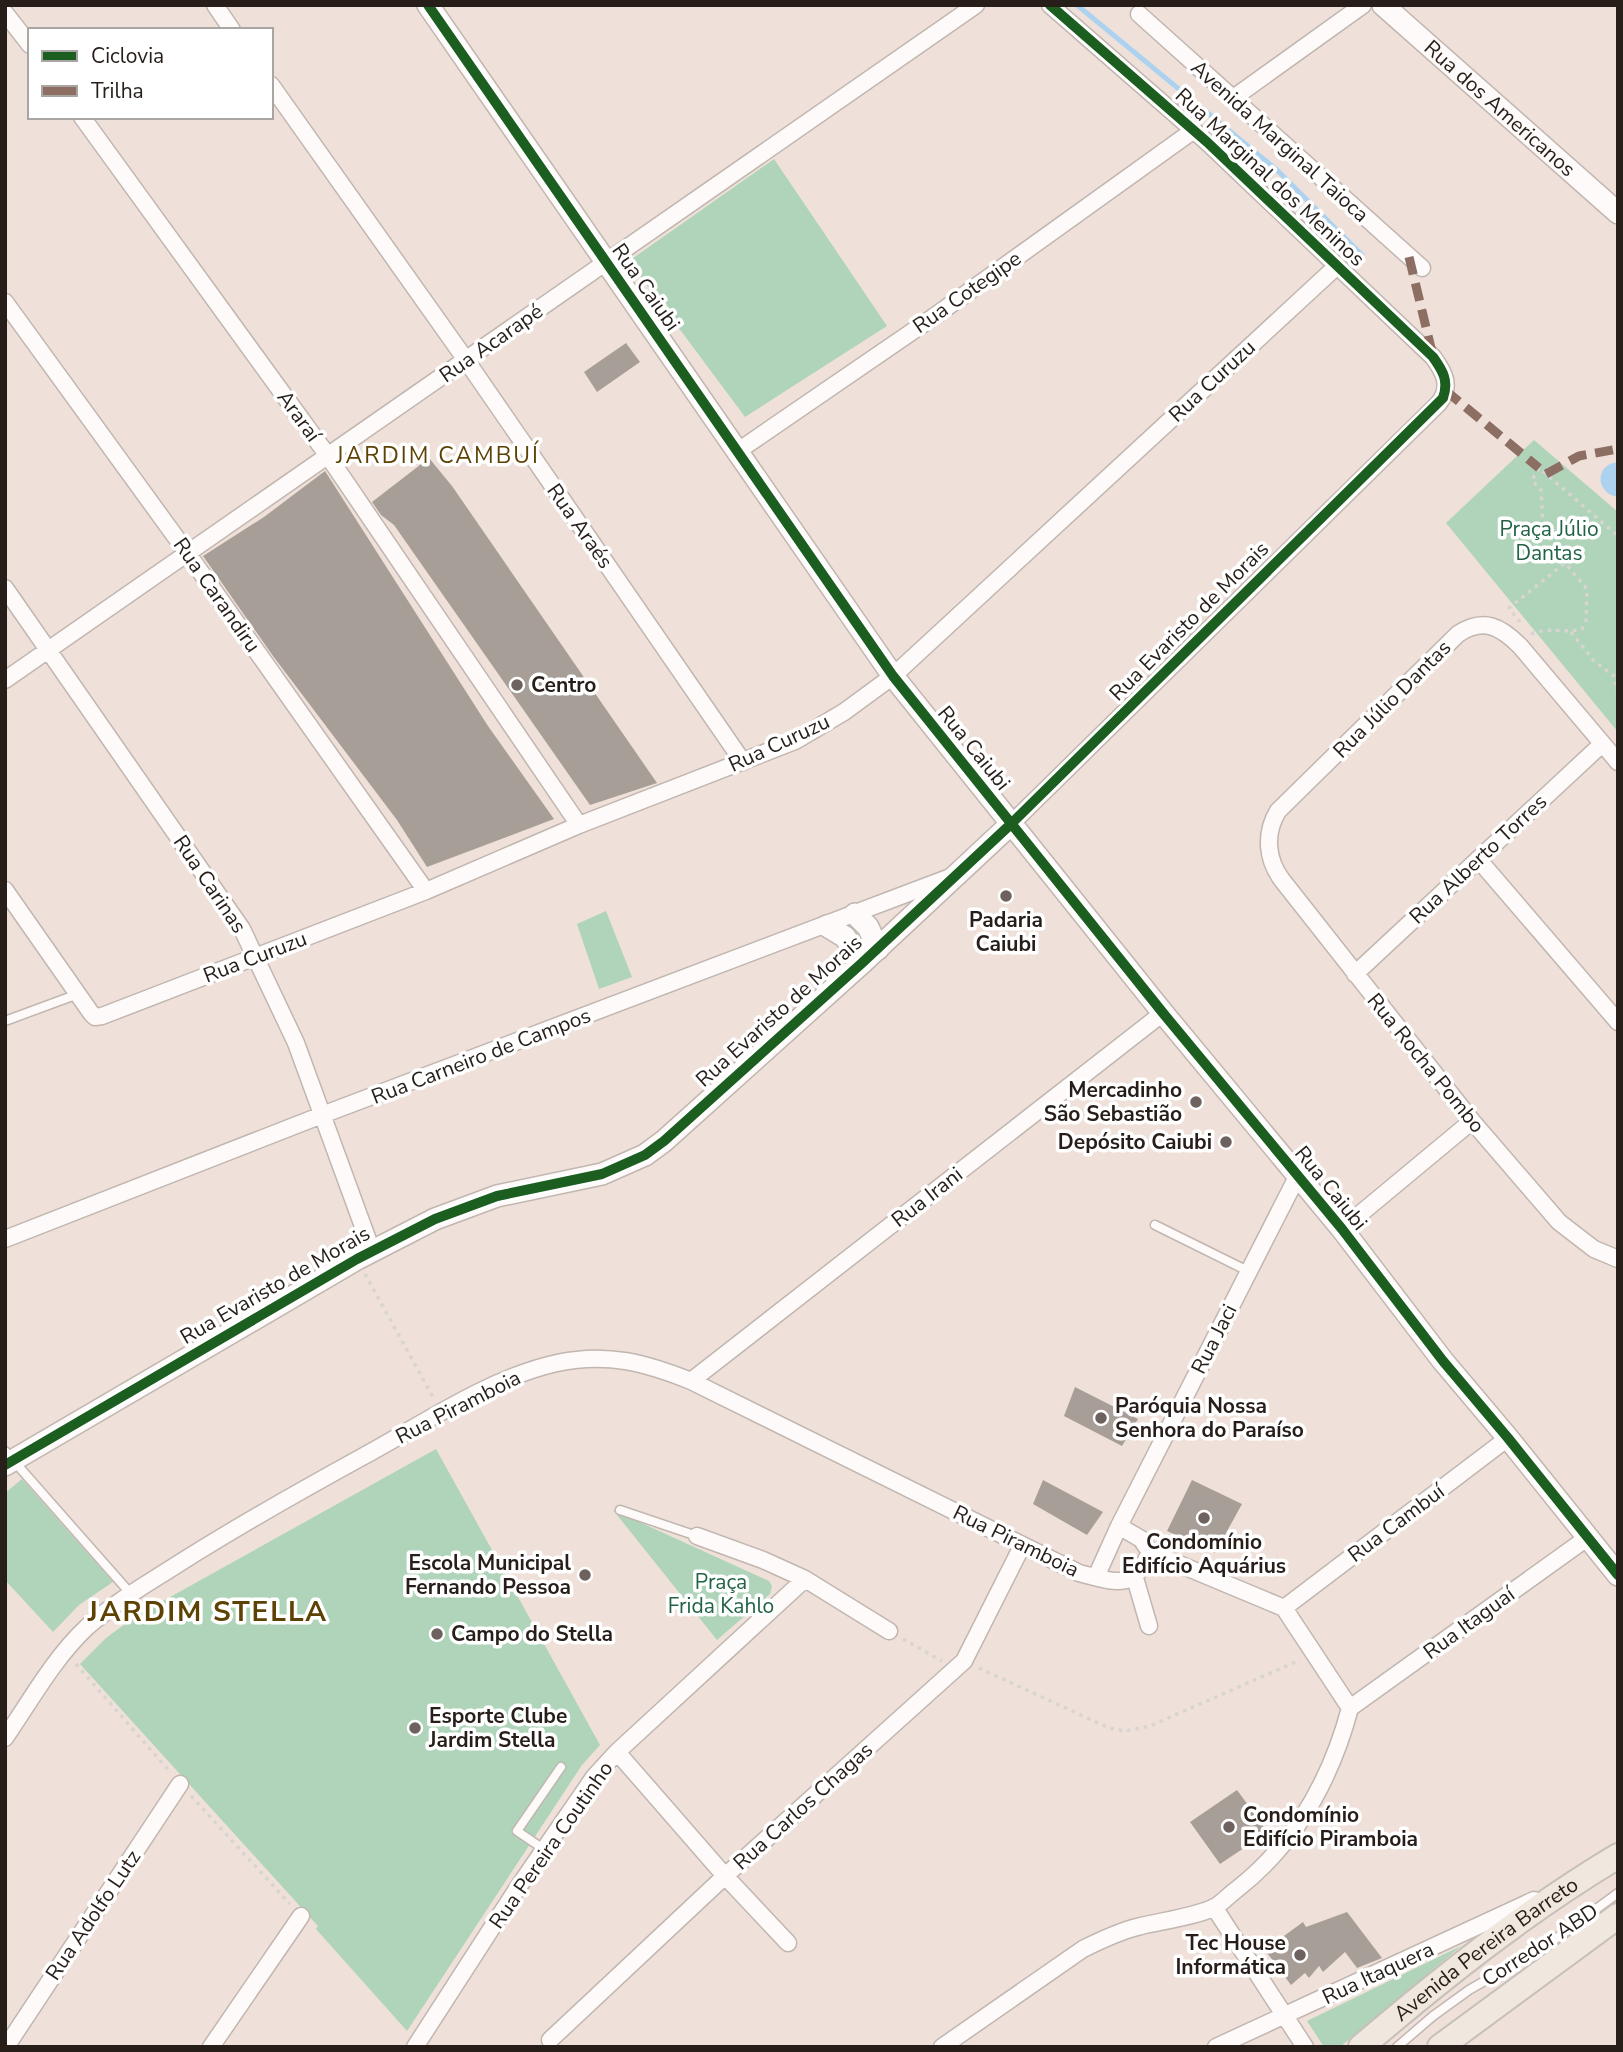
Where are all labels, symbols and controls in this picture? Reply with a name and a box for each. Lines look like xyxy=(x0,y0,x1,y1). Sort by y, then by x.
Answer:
legend xyxy=(28,28,273,119)
street label: Rua dos Americanos xyxy=(1418,34,1581,183)
text: Ciclovia xyxy=(91,42,164,70)
street label: Avenida Marginal Taioca xyxy=(1185,54,1375,228)
text: Trilha xyxy=(91,77,144,105)
street label: Rua Marginal dos Meninos xyxy=(1169,82,1371,272)
street label: Rua Caiubi xyxy=(606,238,686,336)
street label: Rua Cotegipe xyxy=(907,244,1027,340)
street label: Rua Acarapé xyxy=(434,297,548,389)
street label: Rua Curuzu xyxy=(1163,334,1261,428)
street label: Araraí xyxy=(271,385,328,448)
district label: JARDIM CAMBUÍ xyxy=(335,440,540,471)
street label: Rua Araés xyxy=(541,478,619,574)
park label: Praça Júlio Dantas xyxy=(1499,515,1599,567)
street label: Rua Carandiru xyxy=(167,532,267,658)
street label: Rua Evaristo de Morais xyxy=(1103,535,1275,707)
street label: Rua Júlio Dantas xyxy=(1327,634,1457,764)
place label: Centro xyxy=(531,671,596,699)
marker: Centro xyxy=(509,677,525,693)
street label: Rua Caiubi xyxy=(931,700,1017,796)
street label: Rua Curuzu xyxy=(724,707,834,779)
street label: Rua Alberto Torres xyxy=(1403,788,1553,930)
street label: Rua Carinas xyxy=(167,829,253,939)
marker: Padaria Caiubi xyxy=(998,888,1014,904)
place label: Padaria Caiubi xyxy=(969,906,1043,958)
street label: Rua Curuzu xyxy=(199,924,311,990)
street label: Rua Evaristo de Morais xyxy=(690,929,868,1093)
street label: Rua Rocha Pombo xyxy=(1361,987,1491,1139)
street label: Rua Carneiro de Campos xyxy=(367,1001,595,1111)
place label: Mercadinho São Sebastião xyxy=(1044,1076,1182,1128)
marker: Mercadinho São Sebastião xyxy=(1188,1094,1204,1110)
place label: Depósito Caiubi xyxy=(1058,1128,1212,1156)
marker: Depósito Caiubi xyxy=(1218,1134,1234,1150)
street label: Rua Caiubi xyxy=(1288,1140,1374,1236)
street label: Rua Irani xyxy=(886,1160,968,1234)
street label: Rua Evaristo de Morais xyxy=(175,1219,375,1351)
street label: Rua Jaci xyxy=(1185,1299,1243,1379)
street label: Rua Piramboia xyxy=(391,1363,525,1451)
place label: Paróquia Nossa Senhora do Paraíso xyxy=(1115,1392,1304,1444)
marker: Paróquia Nossa Senhora do Paraíso xyxy=(1093,1410,1109,1426)
street label: Rua Cambuí xyxy=(1342,1477,1451,1569)
street label: Rua Piramboia xyxy=(948,1498,1084,1584)
marker: Condomínio Edifício Aquárius xyxy=(1196,1510,1212,1526)
place label: Condomínio Edifício Aquárius xyxy=(1122,1528,1286,1580)
place label: Escola Municipal Fernando Pessoa xyxy=(405,1549,571,1601)
marker: Escola Municipal Fernando Pessoa xyxy=(577,1567,593,1583)
park label: Praça Frida Kahlo xyxy=(668,1568,774,1620)
street label: Rua Itaguaí xyxy=(1418,1580,1521,1666)
district label: JARDIM STELLA xyxy=(87,1593,328,1631)
place label: Campo do Stella xyxy=(451,1620,613,1648)
marker: Campo do Stella xyxy=(429,1626,445,1642)
place label: Esporte Clube Jardim Stella xyxy=(428,1702,567,1754)
marker: Esporte Clube Jardim Stella xyxy=(407,1720,423,1736)
street label: Rua Carlos Chagas xyxy=(727,1736,879,1876)
street label: Rua Pereira Coutinho xyxy=(483,1756,619,1934)
place label: Condomínio Edifício Piramboia xyxy=(1243,1801,1418,1853)
marker: Condomínio Edifício Piramboia xyxy=(1221,1819,1237,1835)
street label: Rua Adolfo Lutz xyxy=(39,1844,147,1986)
street label: Avenida Pereira Barreto xyxy=(1388,1871,1584,2028)
street label: Corredor ABD xyxy=(1477,1897,1603,1993)
place label: Tec House Informática xyxy=(1175,1929,1286,1981)
street label: Rua Itaquera xyxy=(1318,1935,1438,2011)
marker: Tec House Informática xyxy=(1292,1947,1308,1963)

